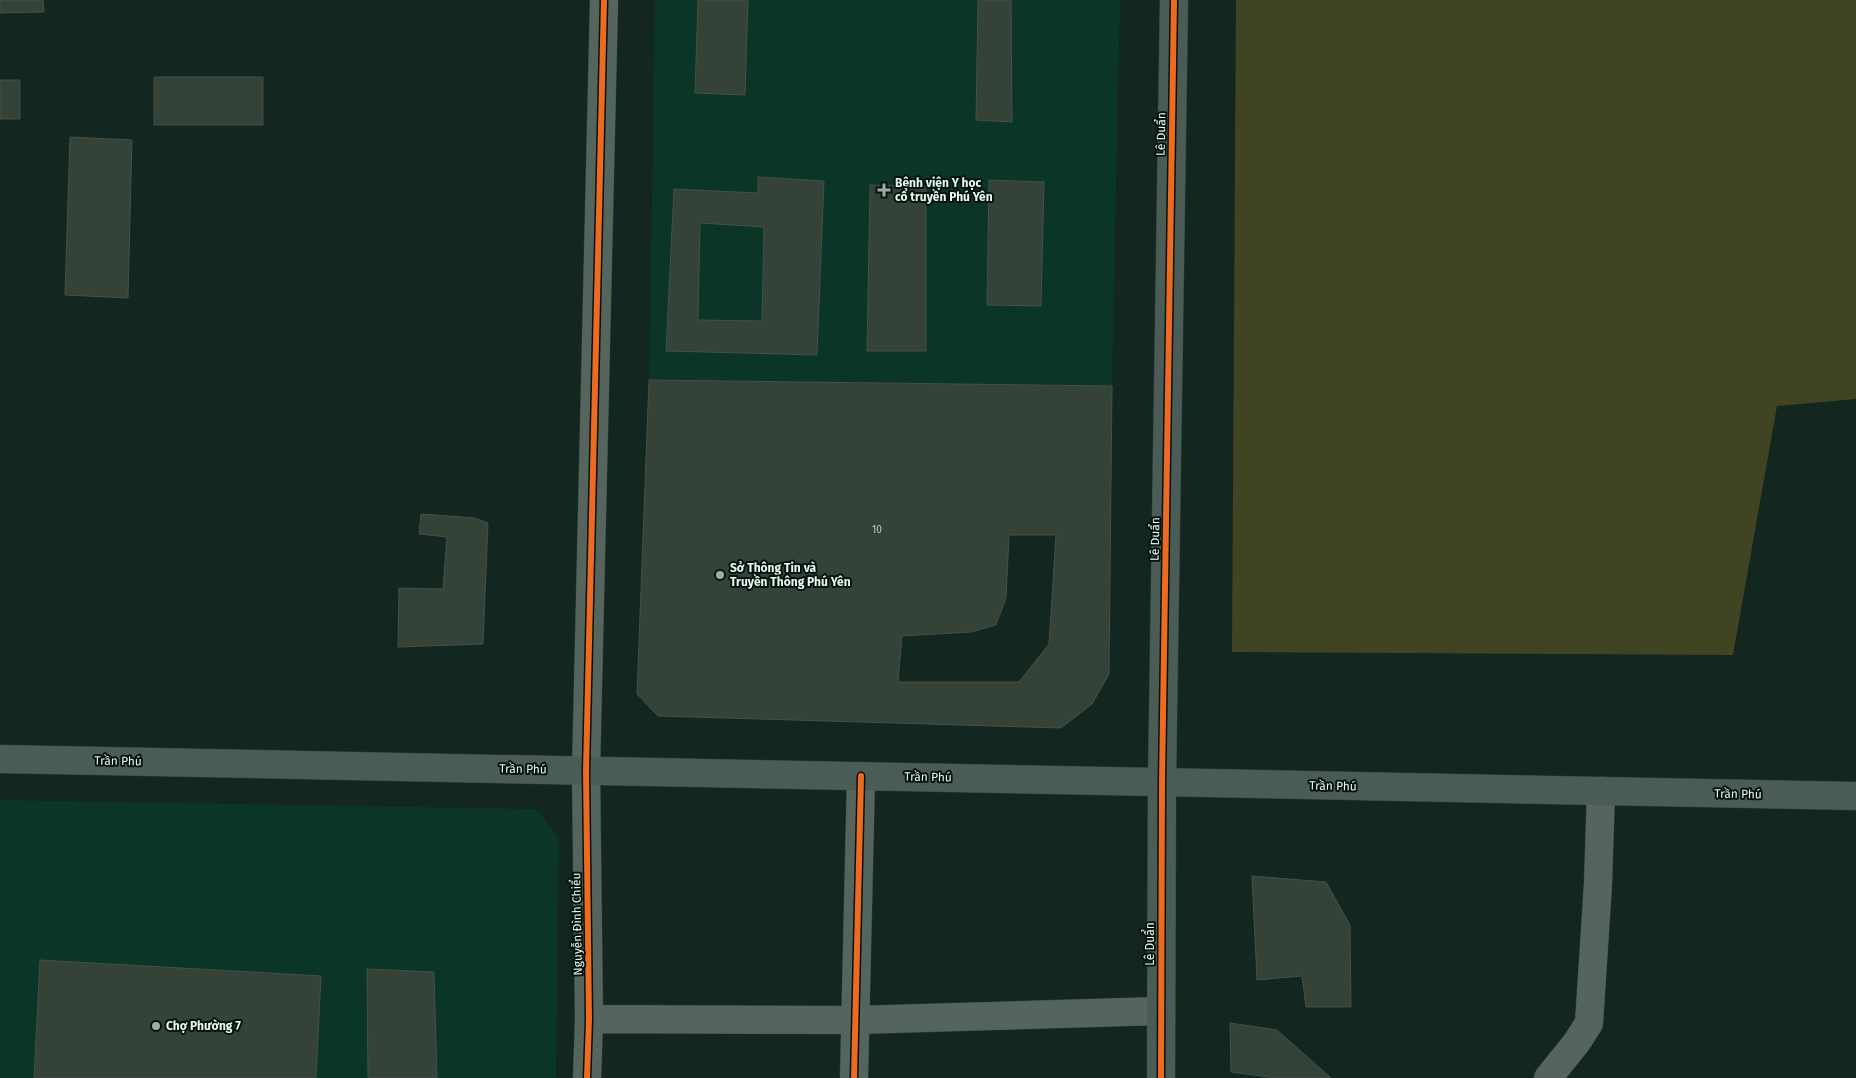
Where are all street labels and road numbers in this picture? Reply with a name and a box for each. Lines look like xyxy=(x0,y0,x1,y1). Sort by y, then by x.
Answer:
street label: Lê Duẩn xyxy=(1152,112,1168,156)
street label: Lê Duẩn xyxy=(1146,517,1162,561)
street label: Trần Phú xyxy=(94,753,142,768)
street label: Trần Phú xyxy=(499,761,547,776)
street label: Trần Phú xyxy=(904,769,952,784)
street label: Trần Phú xyxy=(1309,778,1357,793)
street label: Trần Phú xyxy=(1714,786,1762,801)
street label: Nguyễn Đình Chiểu xyxy=(567,872,585,976)
street label: Lê Duẩn xyxy=(1141,922,1157,966)

